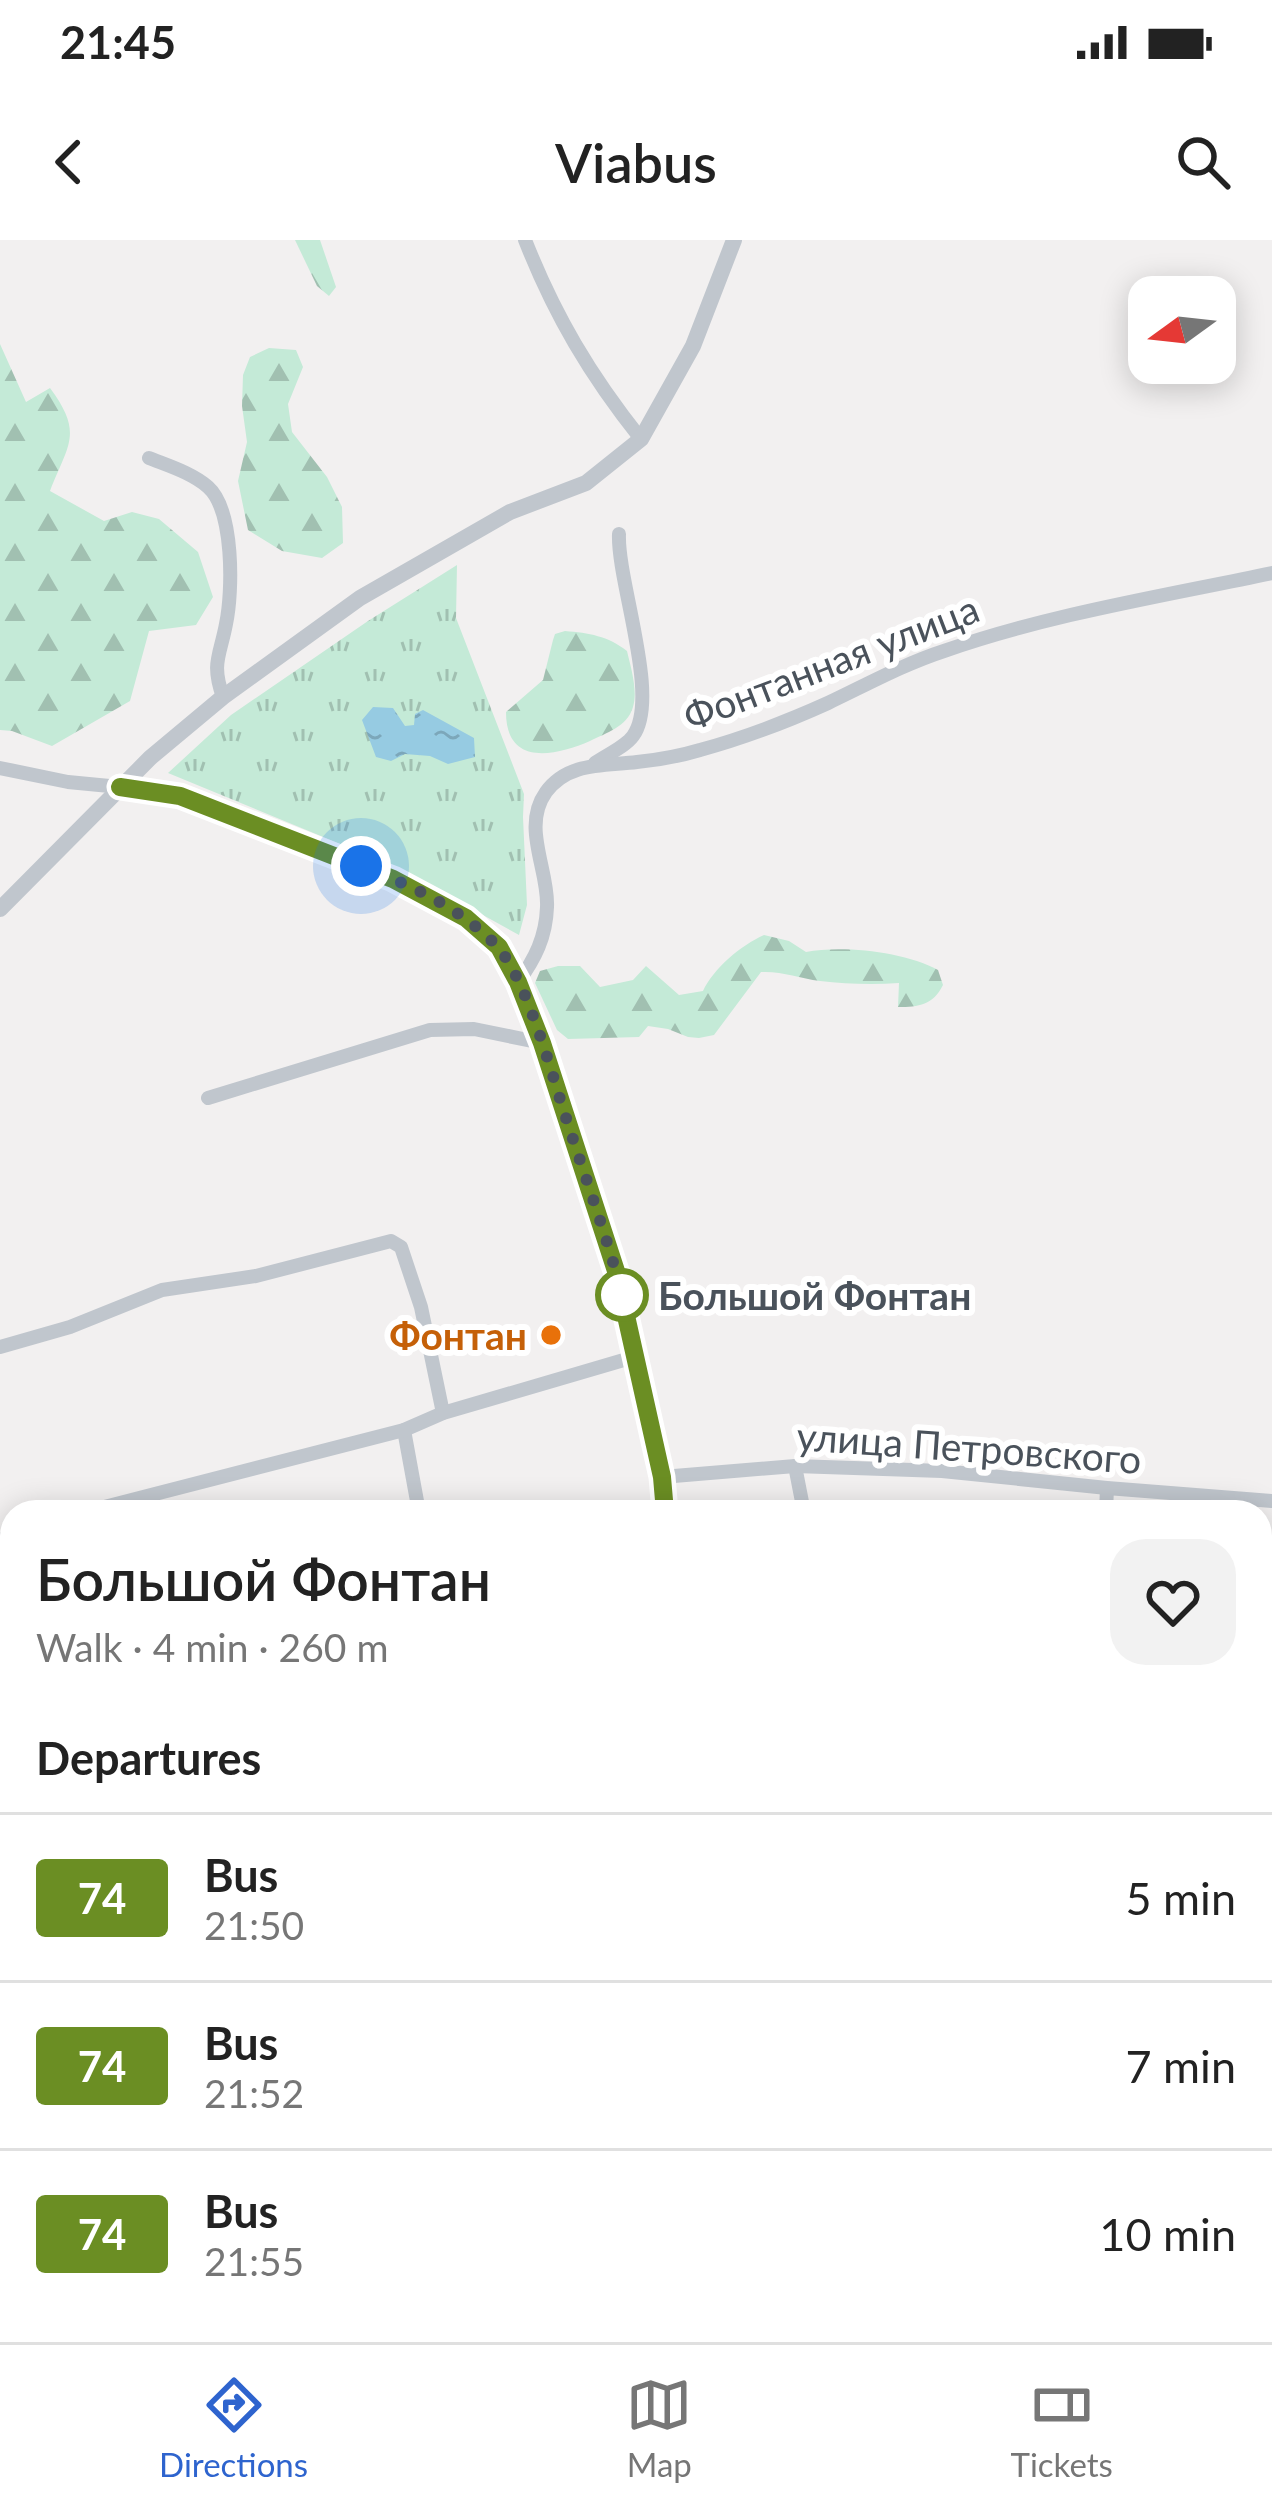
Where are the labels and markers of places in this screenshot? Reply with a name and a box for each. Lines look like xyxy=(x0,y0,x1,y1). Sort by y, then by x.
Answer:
marker: Большой Фонтан xyxy=(597,1270,647,1320)
place label: Большой Фонтан xyxy=(658,1272,971,1318)
place label: Фонтан xyxy=(389,1312,527,1358)
marker: Фонтан xyxy=(538,1322,564,1348)

